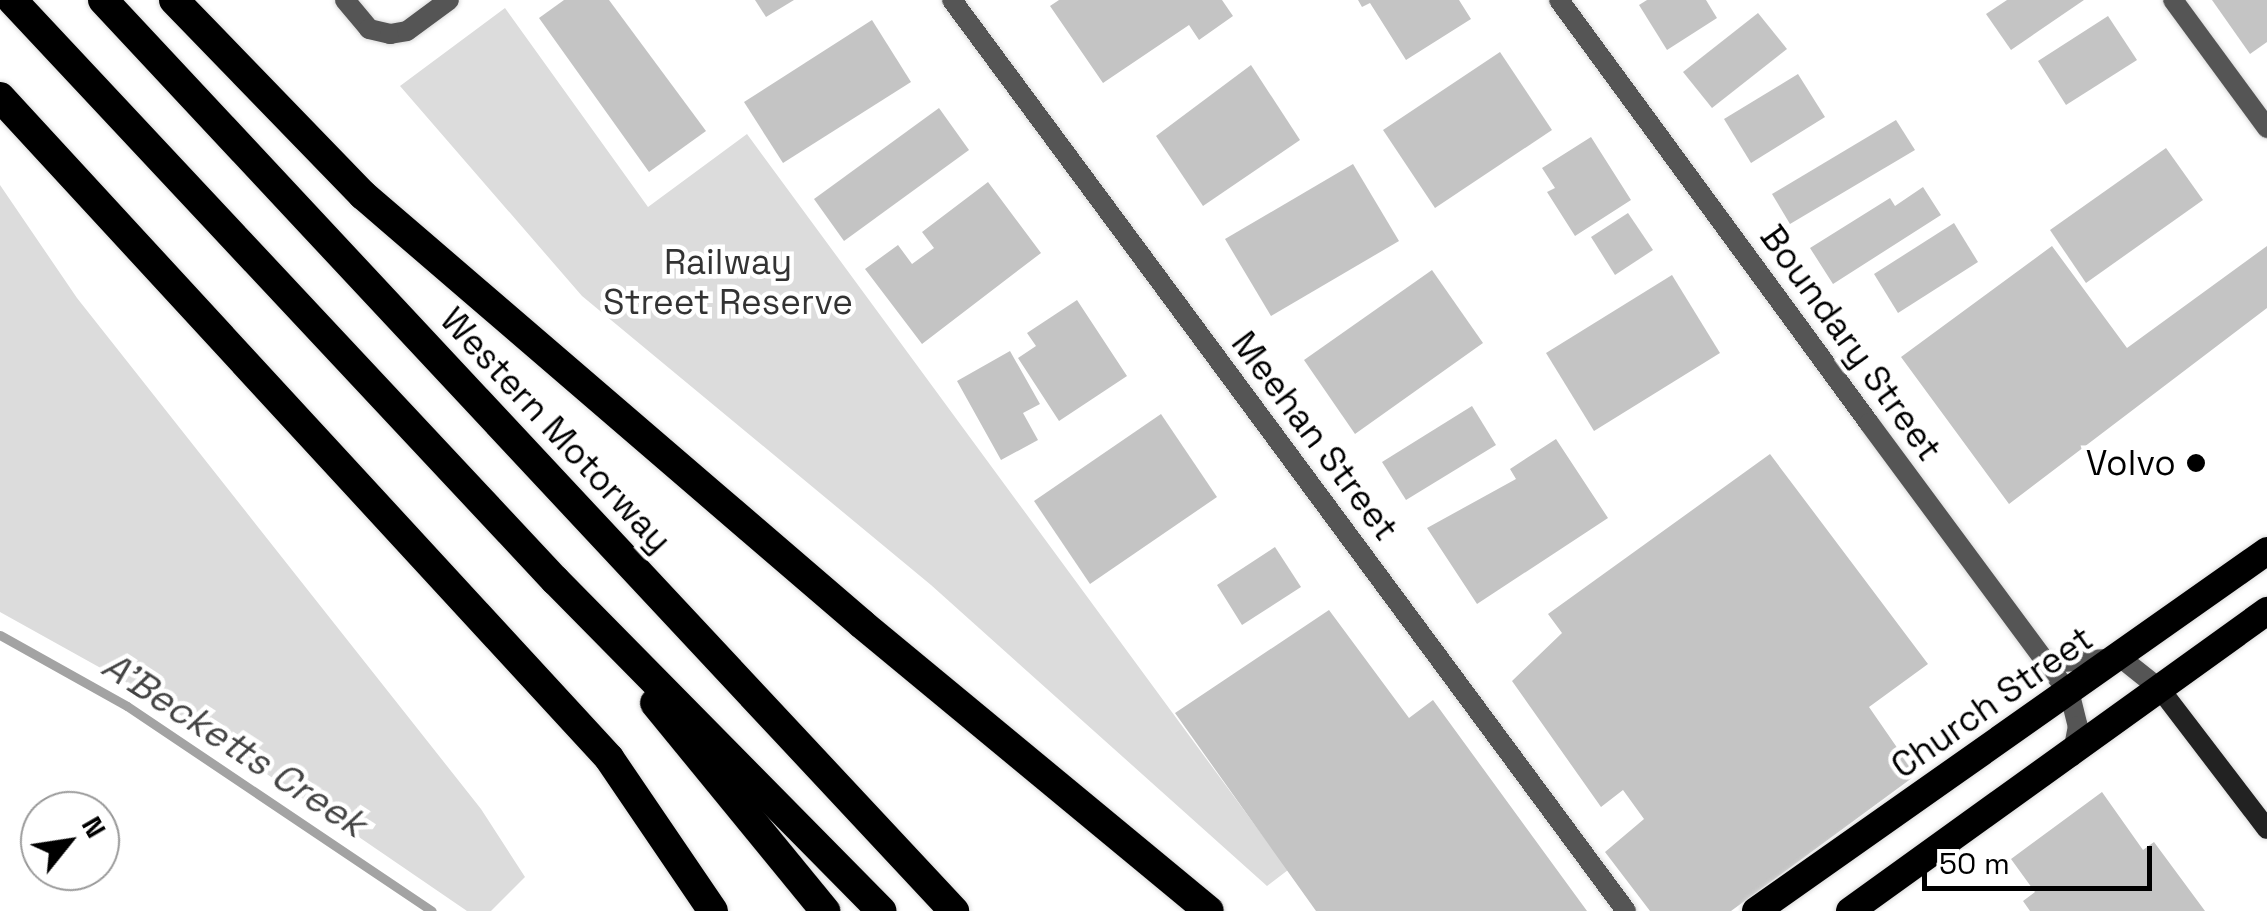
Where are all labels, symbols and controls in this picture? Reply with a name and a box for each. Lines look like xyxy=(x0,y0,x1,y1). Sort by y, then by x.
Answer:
street label: Boundary Street xyxy=(1751,217,1951,469)
park label: Railway Street Reserve xyxy=(603,241,853,323)
street label: Western Motorway xyxy=(432,299,680,561)
street label: Meehan Street xyxy=(1223,323,1407,549)
place label: Volvo xyxy=(2086,442,2176,484)
marker: Volvo xyxy=(2185,452,2207,474)
street label: Church Street xyxy=(1883,617,2101,787)
water label: A'Becketts Creek xyxy=(94,643,374,847)
north arrow xyxy=(20,791,120,891)
text: N xyxy=(74,810,115,844)
scale bar xyxy=(1927,826,2157,888)
text: 50 m xyxy=(1939,844,2010,883)

